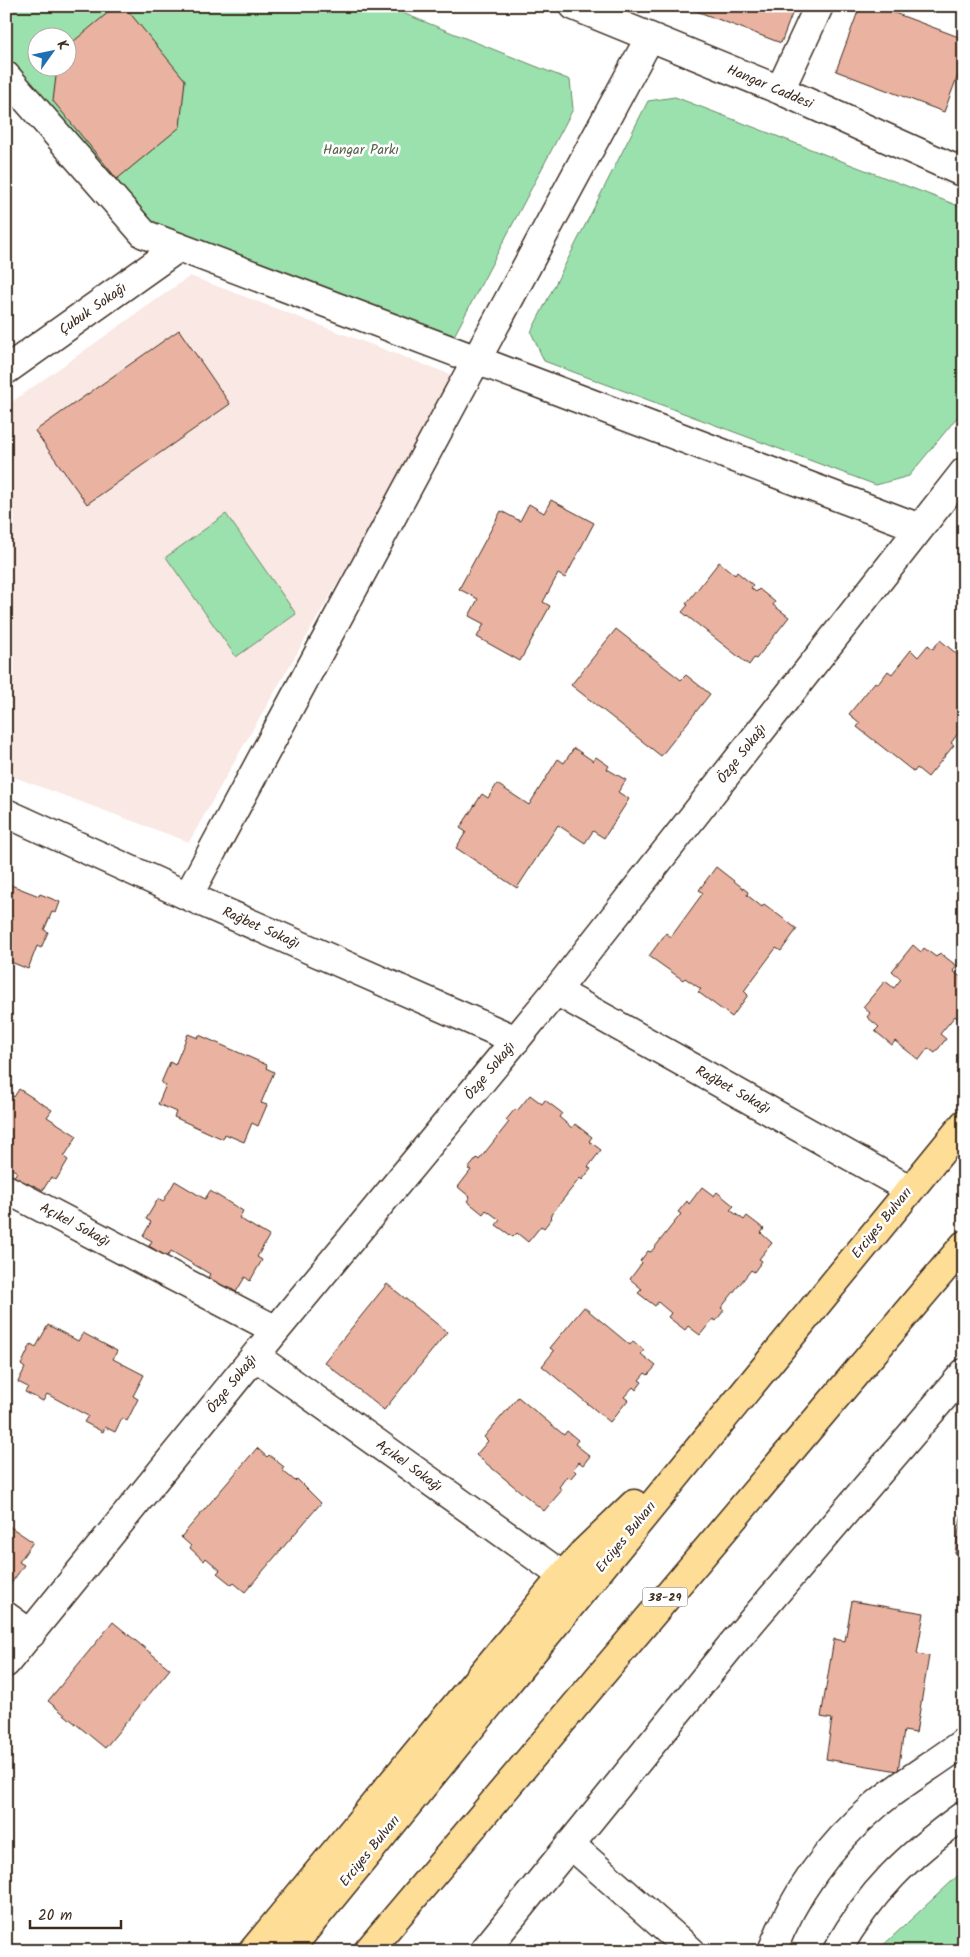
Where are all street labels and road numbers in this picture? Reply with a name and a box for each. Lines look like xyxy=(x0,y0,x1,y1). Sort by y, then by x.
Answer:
street label: Hangar Caddesi xyxy=(724,59,817,115)
street label: Çubuk Sokağı xyxy=(55,277,132,341)
street label: Özge Sokağı xyxy=(712,719,773,789)
street label: Rağbet Sokağı xyxy=(219,901,304,955)
street label: Özge Sokağı xyxy=(459,1037,521,1105)
street label: Rağbet Sokağı xyxy=(691,1060,775,1120)
street label: Erciyes Bulvarı xyxy=(846,1182,918,1264)
street label: Açıkel Sokağı xyxy=(36,1197,115,1253)
street label: Özge Sokağı xyxy=(201,1349,263,1418)
street label: Açıkel Sokağı xyxy=(371,1434,447,1498)
street label: Erciyes Bulvarı xyxy=(590,1496,662,1578)
road number: 38-29 xyxy=(642,1588,688,1606)
street label: Erciyes Bulvarı xyxy=(334,1810,406,1892)

